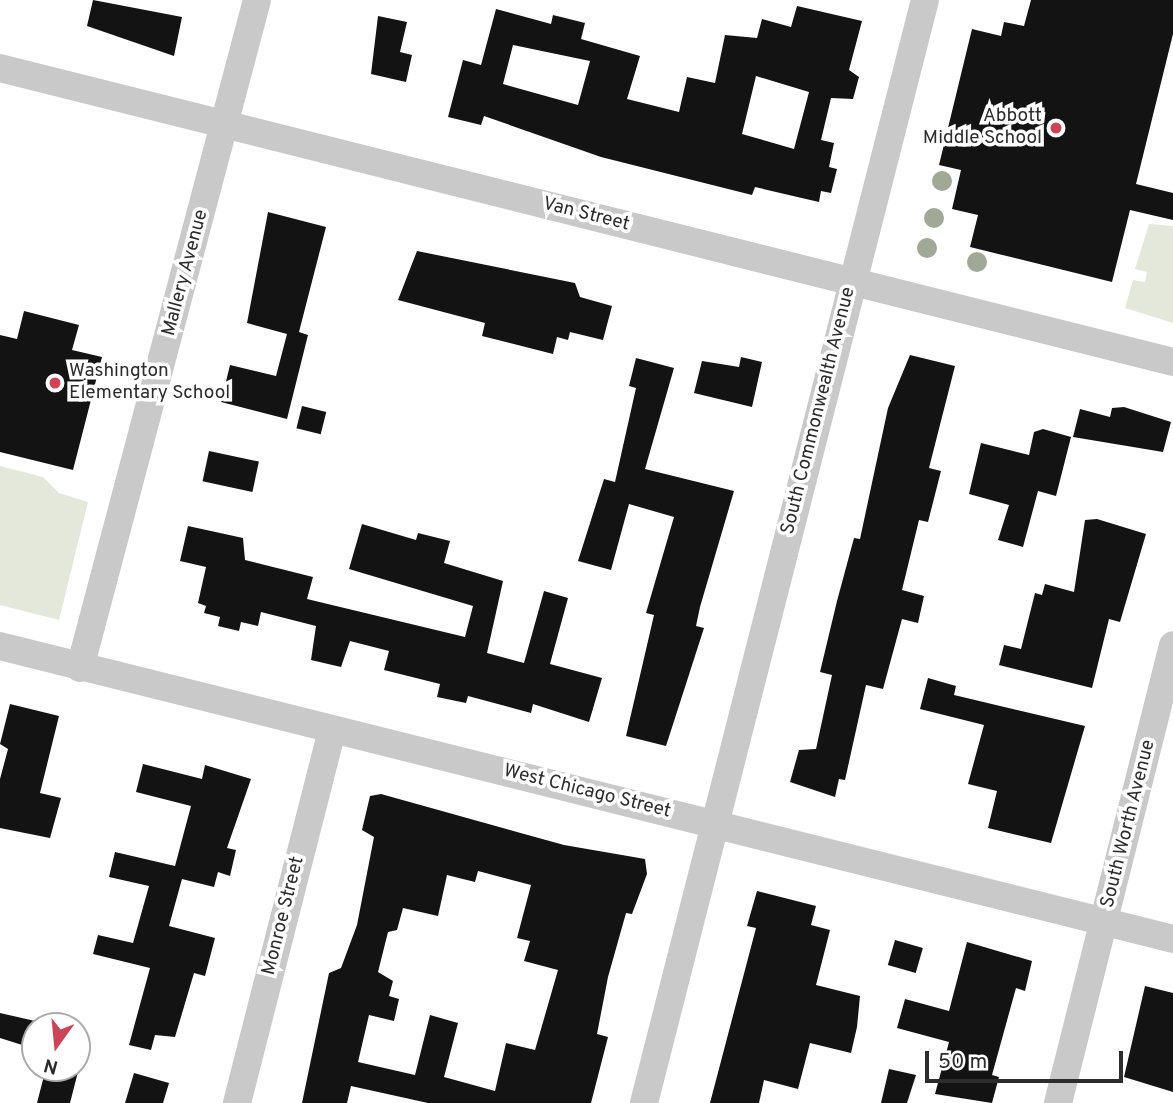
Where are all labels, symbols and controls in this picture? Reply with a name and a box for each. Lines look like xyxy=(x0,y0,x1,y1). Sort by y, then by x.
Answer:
place label: Abbott Middle School xyxy=(923,106,1042,150)
marker: Abbott Middle School xyxy=(1048,120,1064,136)
street label: Van Street xyxy=(540,193,632,237)
street label: Mallery Avenue xyxy=(158,207,214,339)
street label: South Commonwealth Avenue xyxy=(777,285,861,537)
place label: Washington Elementary School xyxy=(69,361,230,405)
marker: Washington Elementary School xyxy=(47,375,63,391)
street label: South Worth Avenue xyxy=(1097,737,1161,911)
street label: West Chicago Street xyxy=(501,760,673,824)
street label: Monroe Street xyxy=(258,854,310,978)
north arrow xyxy=(21,1012,91,1082)
scale bar xyxy=(928,1036,1126,1080)
text: 50 m xyxy=(938,1049,987,1076)
text: N xyxy=(41,1052,61,1079)

